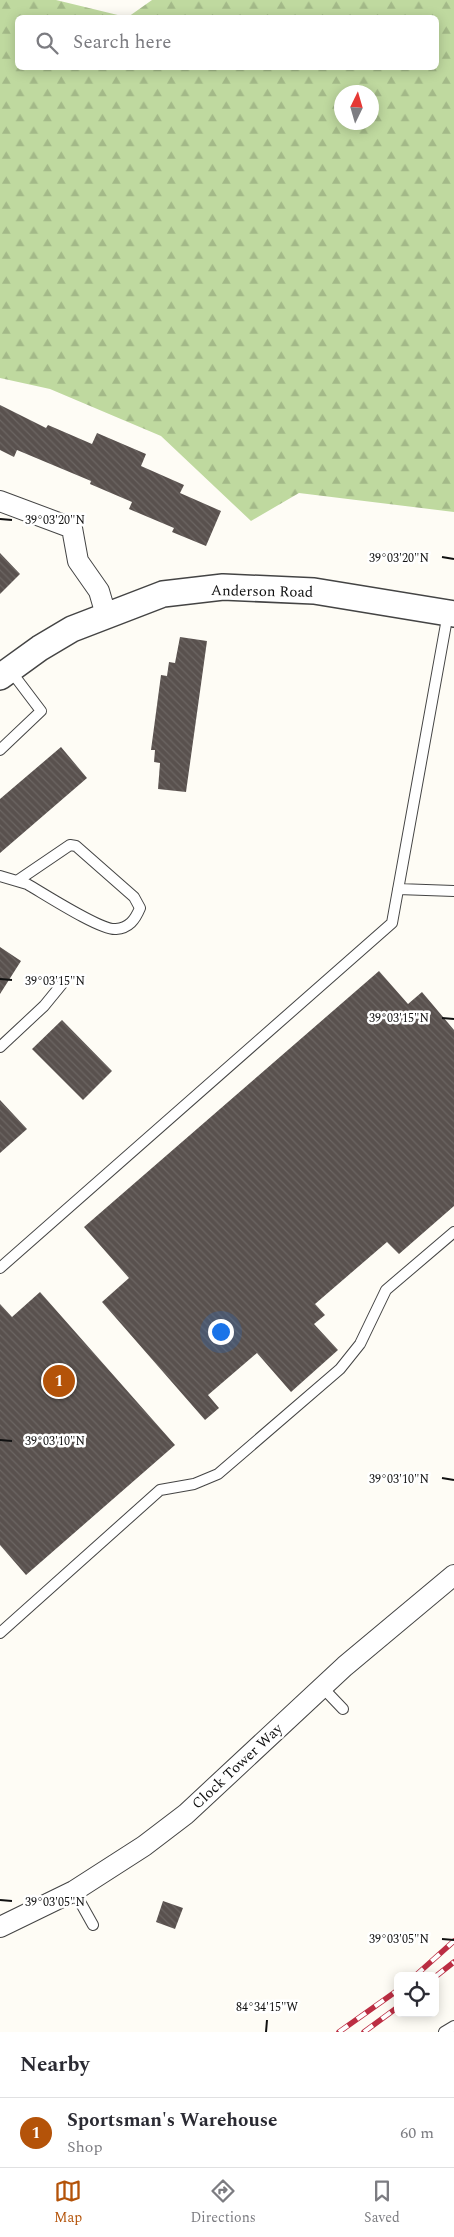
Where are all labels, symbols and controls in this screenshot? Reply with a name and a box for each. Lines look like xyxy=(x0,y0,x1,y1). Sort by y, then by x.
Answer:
search box xyxy=(15,15,439,70)
text: Search here xyxy=(73,28,172,57)
icon: search xyxy=(33,29,61,57)
north arrow xyxy=(334,85,379,130)
text: 39°03'20"N xyxy=(25,511,85,530)
text: 39°03'20"N xyxy=(369,549,429,568)
street label: Anderson Road xyxy=(211,579,313,604)
text: 39°03'15"N xyxy=(25,972,85,991)
text: 39°03'15"N xyxy=(369,1009,429,1028)
your location xyxy=(208,1319,234,1345)
pin: 1 xyxy=(43,1362,75,1400)
text: 39°03'10"N xyxy=(25,1432,85,1451)
text: 39°03'10"N xyxy=(369,1470,429,1489)
street label: Clock Tower Way xyxy=(187,1717,289,1815)
text: 39°03'05"N xyxy=(25,1893,85,1912)
text: 39°03'05"N xyxy=(369,1930,429,1949)
map controls xyxy=(394,1972,439,2017)
button: locate xyxy=(394,1972,439,2017)
text: 84°34'15"W xyxy=(236,1998,298,2017)
text: Nearby xyxy=(20,2049,90,2081)
text: Sportsman's Warehouse xyxy=(67,2106,277,2135)
text: 1 xyxy=(32,2121,40,2145)
text: 60 m xyxy=(400,2121,434,2145)
text: Shop xyxy=(67,2135,103,2159)
tab: Map xyxy=(54,2177,82,2228)
tab: Directions xyxy=(190,2177,256,2228)
tab: Saved xyxy=(364,2177,400,2228)

